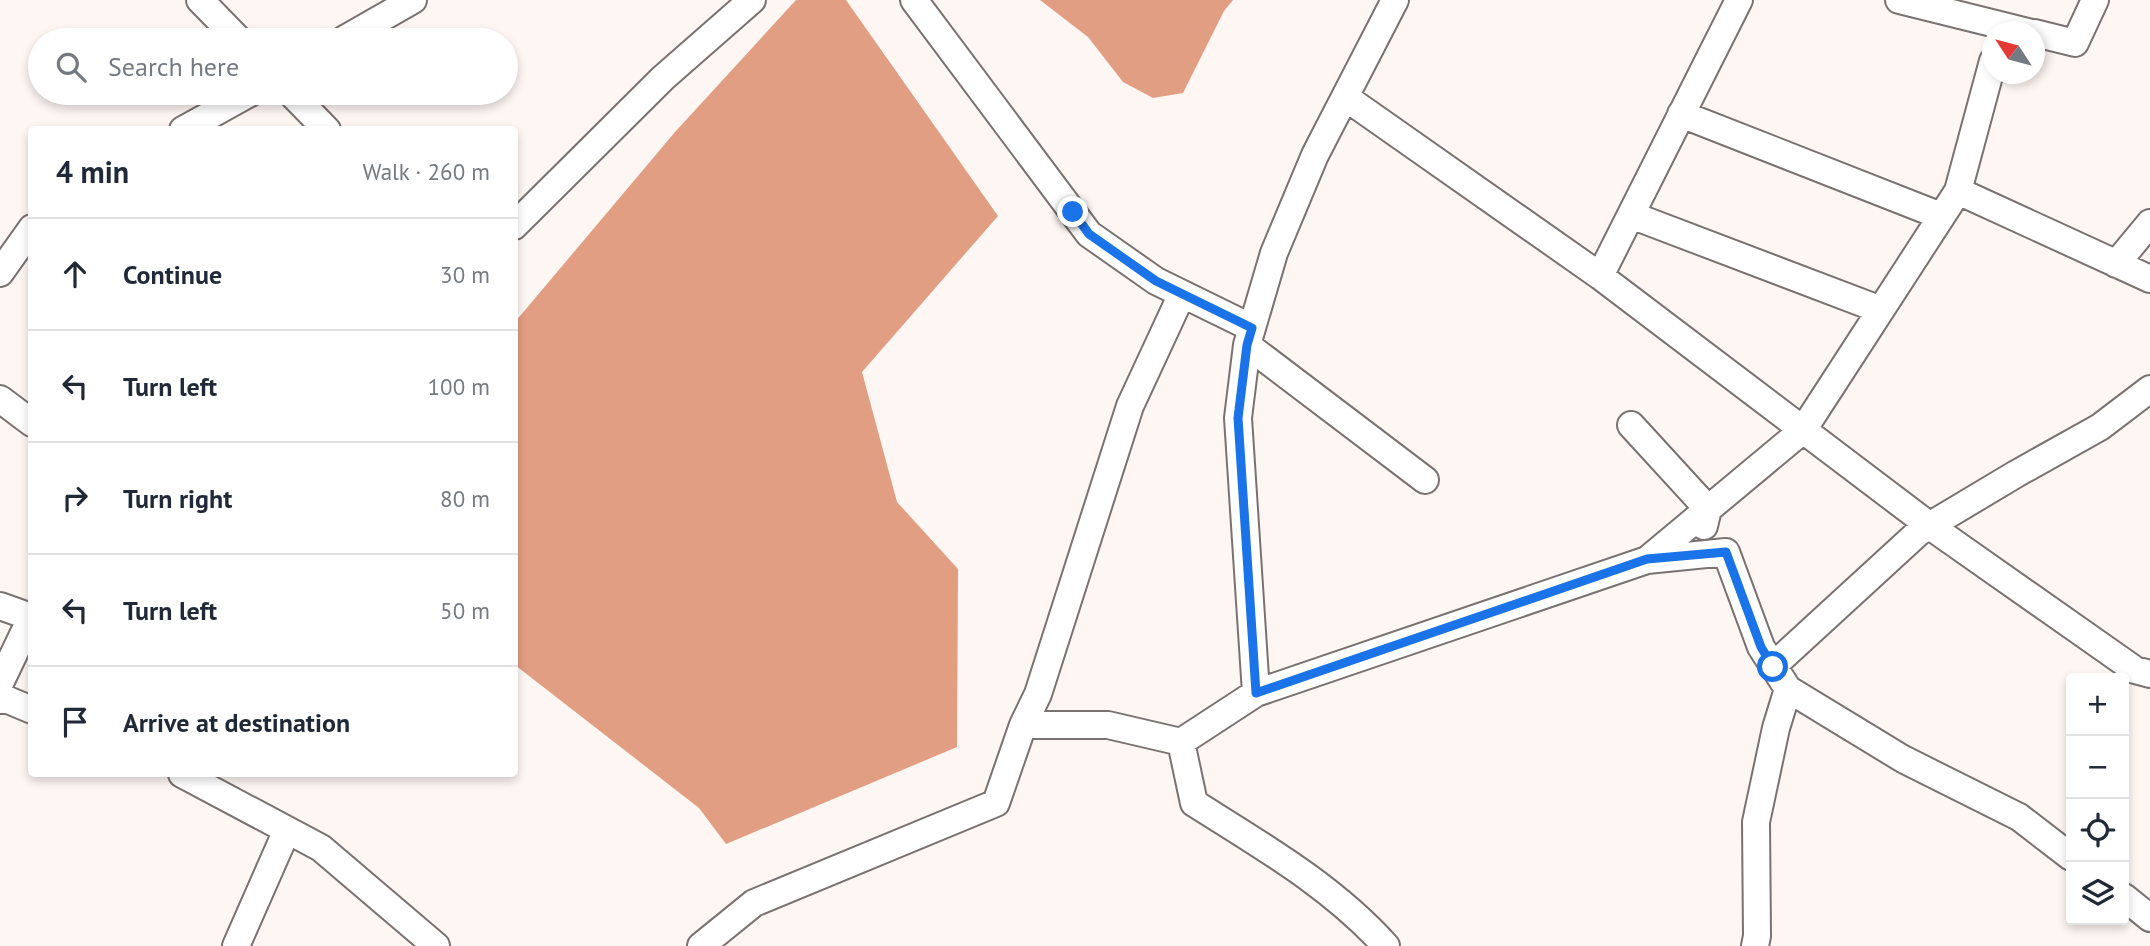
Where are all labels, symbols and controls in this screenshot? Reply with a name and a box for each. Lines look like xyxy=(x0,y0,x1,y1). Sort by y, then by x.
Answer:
north arrow xyxy=(1982,21,2045,84)
search box xyxy=(28,28,518,105)
icon: search xyxy=(52,48,90,86)
text: Search here xyxy=(108,50,239,83)
text: 4 min xyxy=(56,152,129,191)
text: Walk · 260 m xyxy=(363,157,490,186)
route end xyxy=(1057,196,1088,227)
icon: ahead xyxy=(56,255,94,293)
text: Continue xyxy=(123,258,222,291)
text: 30 m xyxy=(440,260,490,289)
icon: left xyxy=(56,367,94,405)
text: Turn left xyxy=(123,370,217,403)
text: 100 m xyxy=(428,372,490,401)
icon: right xyxy=(56,479,94,517)
text: Turn right xyxy=(123,482,232,515)
text: 80 m xyxy=(440,484,490,513)
icon: left xyxy=(56,591,94,629)
text: Turn left xyxy=(123,594,217,627)
text: 50 m xyxy=(440,596,490,625)
route start xyxy=(1757,651,1788,682)
map controls xyxy=(2066,673,2129,925)
button: + xyxy=(2066,673,2129,736)
icon: arrive xyxy=(56,703,94,741)
text: Arrive at destination xyxy=(123,706,350,739)
button: − xyxy=(2066,736,2129,799)
button: locate xyxy=(2066,799,2129,862)
button: layers xyxy=(2066,862,2129,925)

